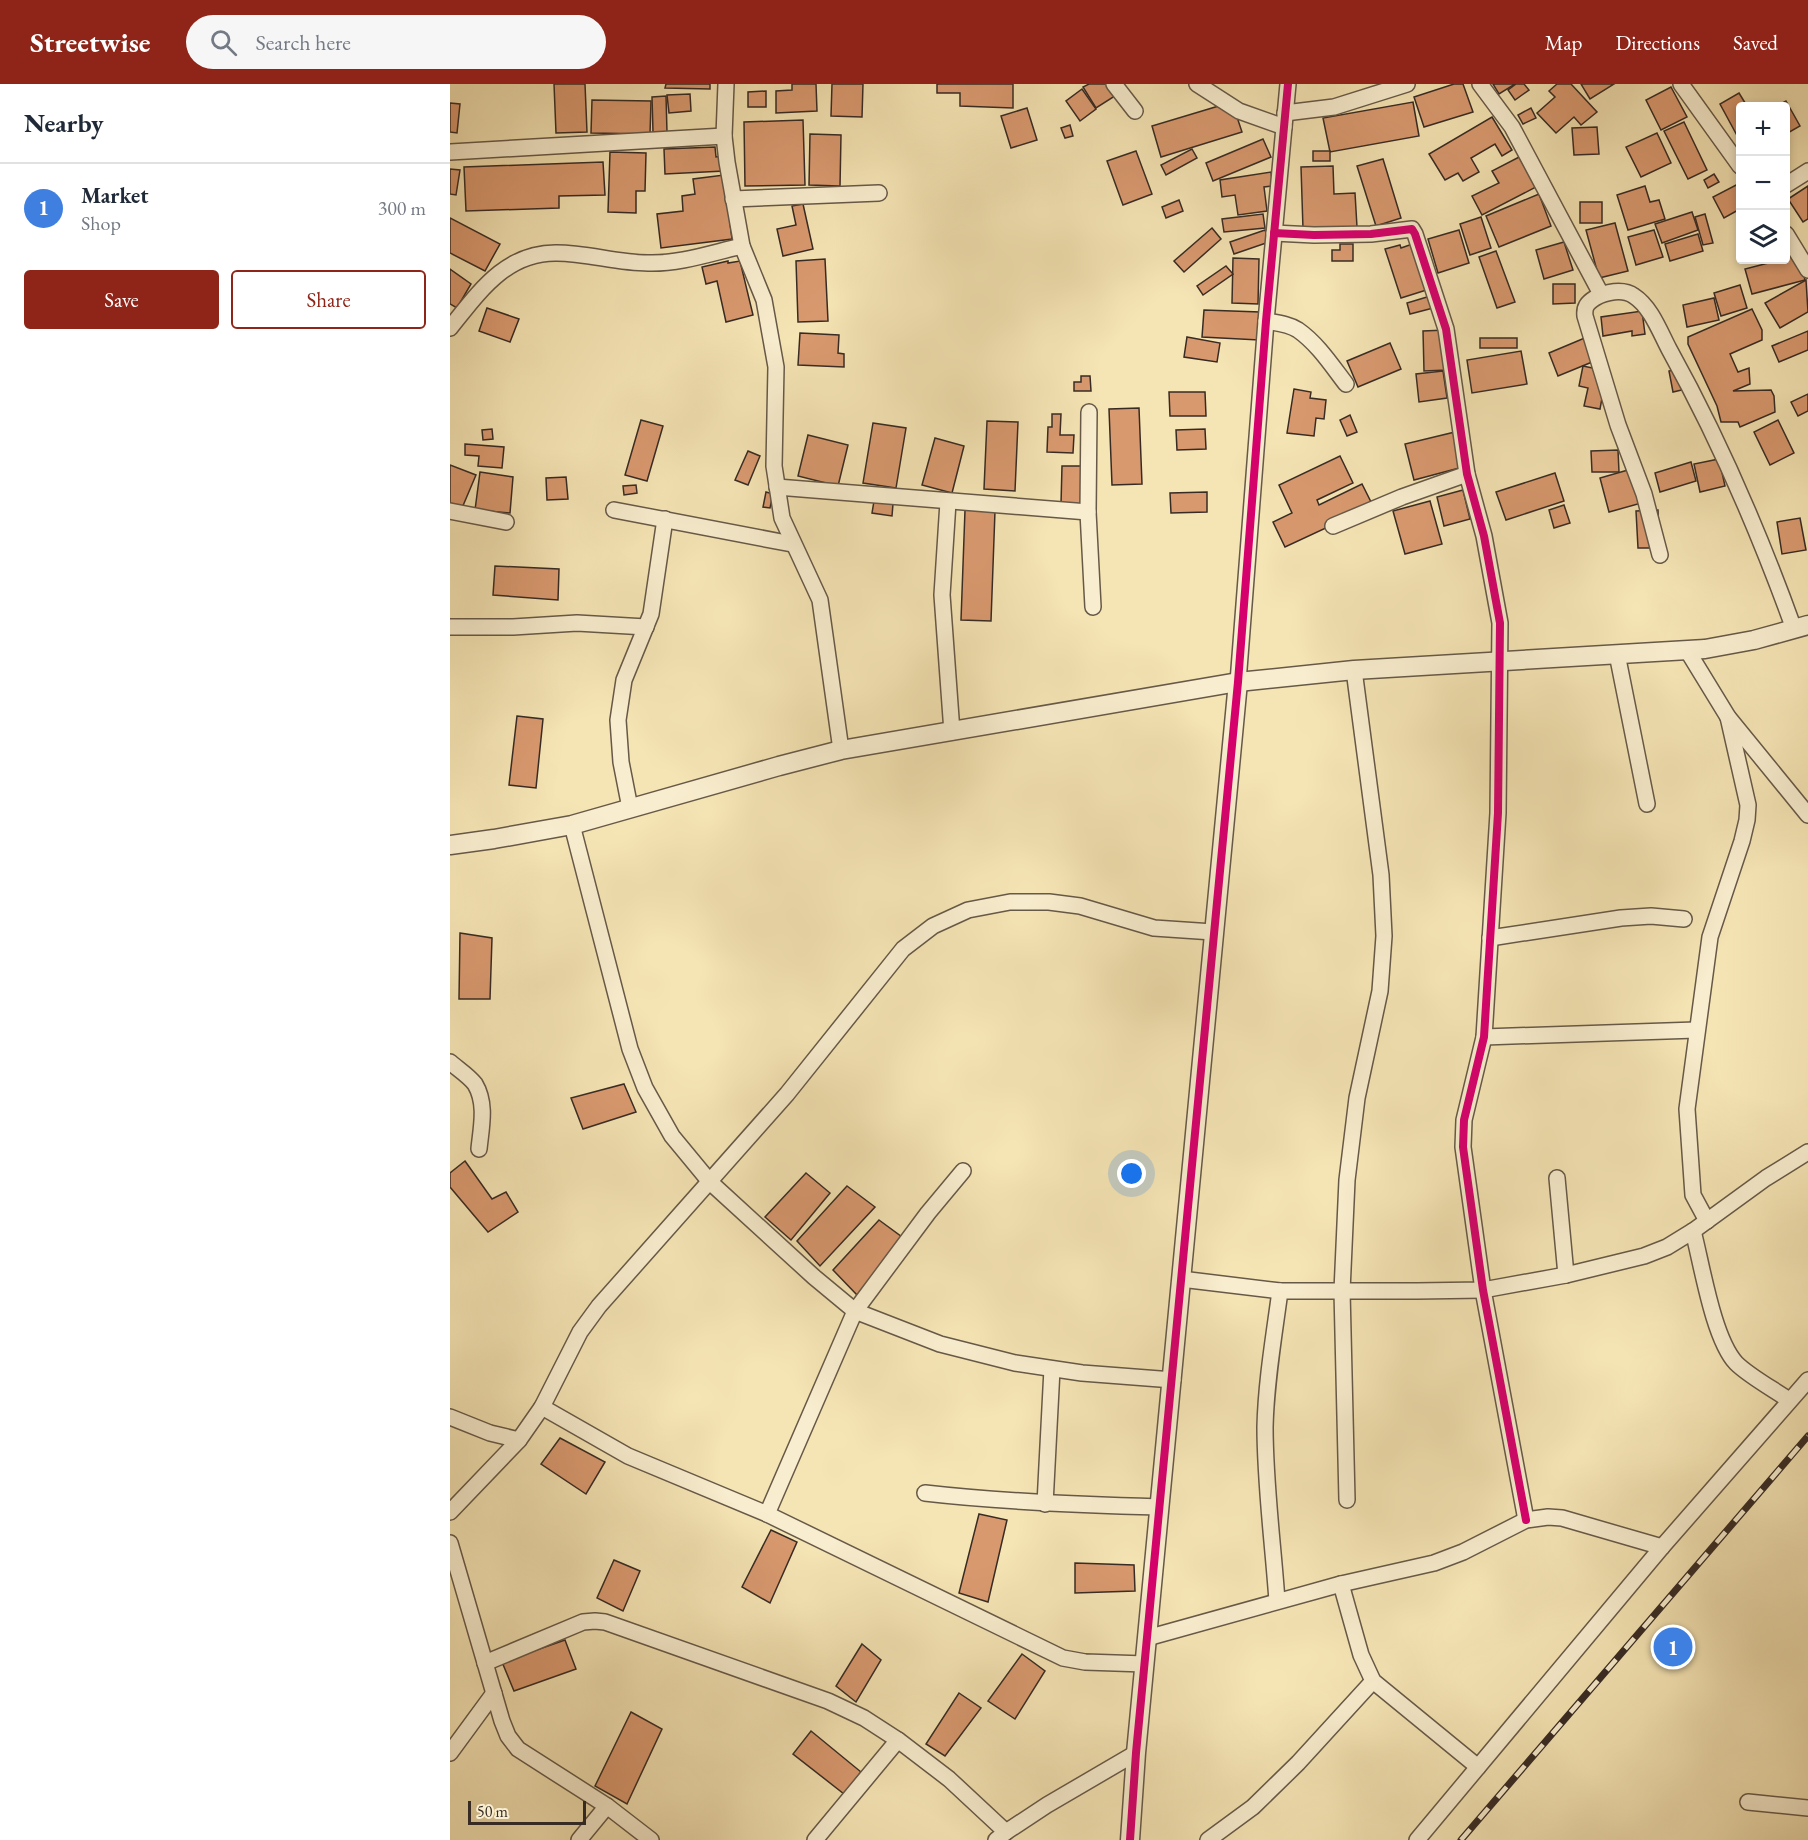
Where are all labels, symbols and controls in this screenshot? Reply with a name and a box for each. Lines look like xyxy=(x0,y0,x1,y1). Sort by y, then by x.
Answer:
search box xyxy=(186,15,606,69)
text: Streetwise xyxy=(30,24,150,60)
icon: search xyxy=(207,26,240,59)
text: Search here xyxy=(255,28,351,57)
text: Map xyxy=(1545,29,1582,56)
text: Directions xyxy=(1615,29,1700,56)
text: Saved xyxy=(1733,29,1778,56)
map controls xyxy=(1736,102,1790,264)
button: + xyxy=(1736,102,1790,156)
text: Nearby xyxy=(24,106,104,140)
button: − xyxy=(1736,156,1790,210)
text: Market xyxy=(81,181,148,210)
text: 1 xyxy=(38,195,49,221)
text: 300 m xyxy=(378,195,426,221)
text: Shop xyxy=(81,210,121,236)
button: layers xyxy=(1736,210,1790,264)
button: Save xyxy=(24,270,219,329)
button: Share xyxy=(231,270,426,329)
your location xyxy=(1117,1159,1146,1188)
pin: 1 xyxy=(1654,1624,1692,1670)
scale bar xyxy=(468,1798,586,1826)
text: 50 m xyxy=(477,1801,508,1822)

